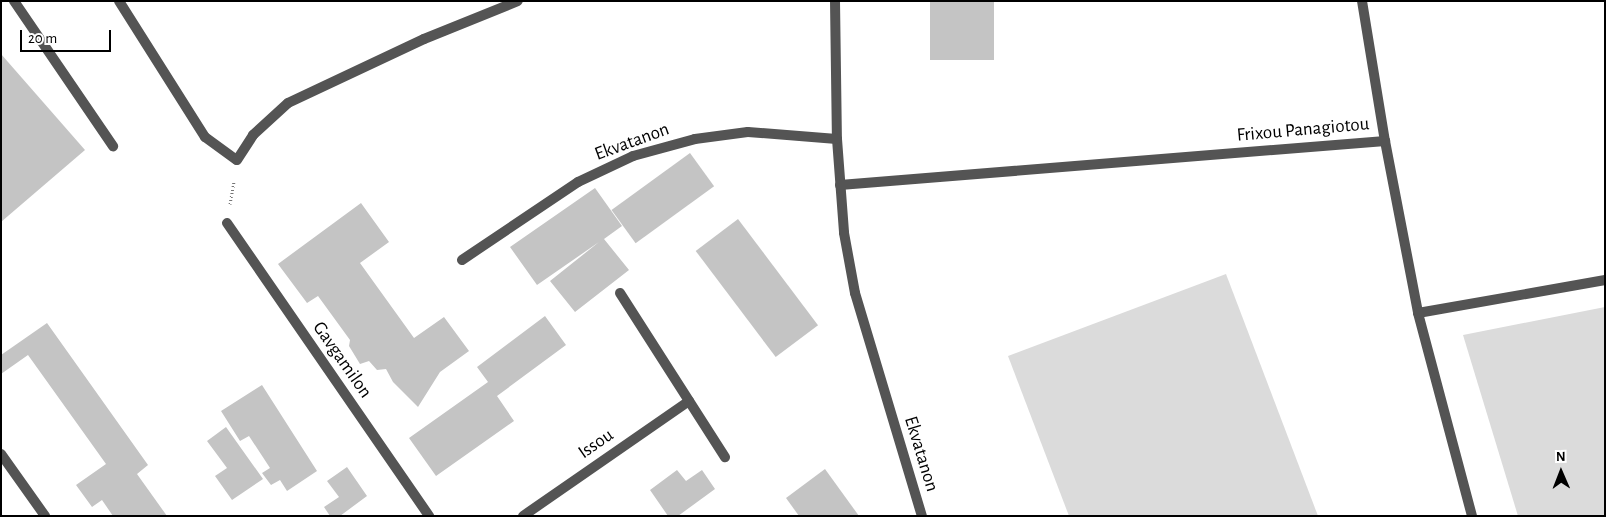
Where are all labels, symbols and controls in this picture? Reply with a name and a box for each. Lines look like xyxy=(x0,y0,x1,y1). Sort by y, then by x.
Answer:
scale bar xyxy=(22,20,114,52)
text: 20 m xyxy=(28,31,57,46)
street label: Frixou Panagiotou xyxy=(1236,113,1370,147)
street label: Ekvatanon xyxy=(592,118,672,166)
street label: Gavgamilon xyxy=(307,317,377,403)
street label: Ekvatanon xyxy=(899,414,943,494)
street label: Issou xyxy=(574,424,618,464)
north arrow xyxy=(1536,447,1586,497)
text: N xyxy=(1556,450,1566,464)

